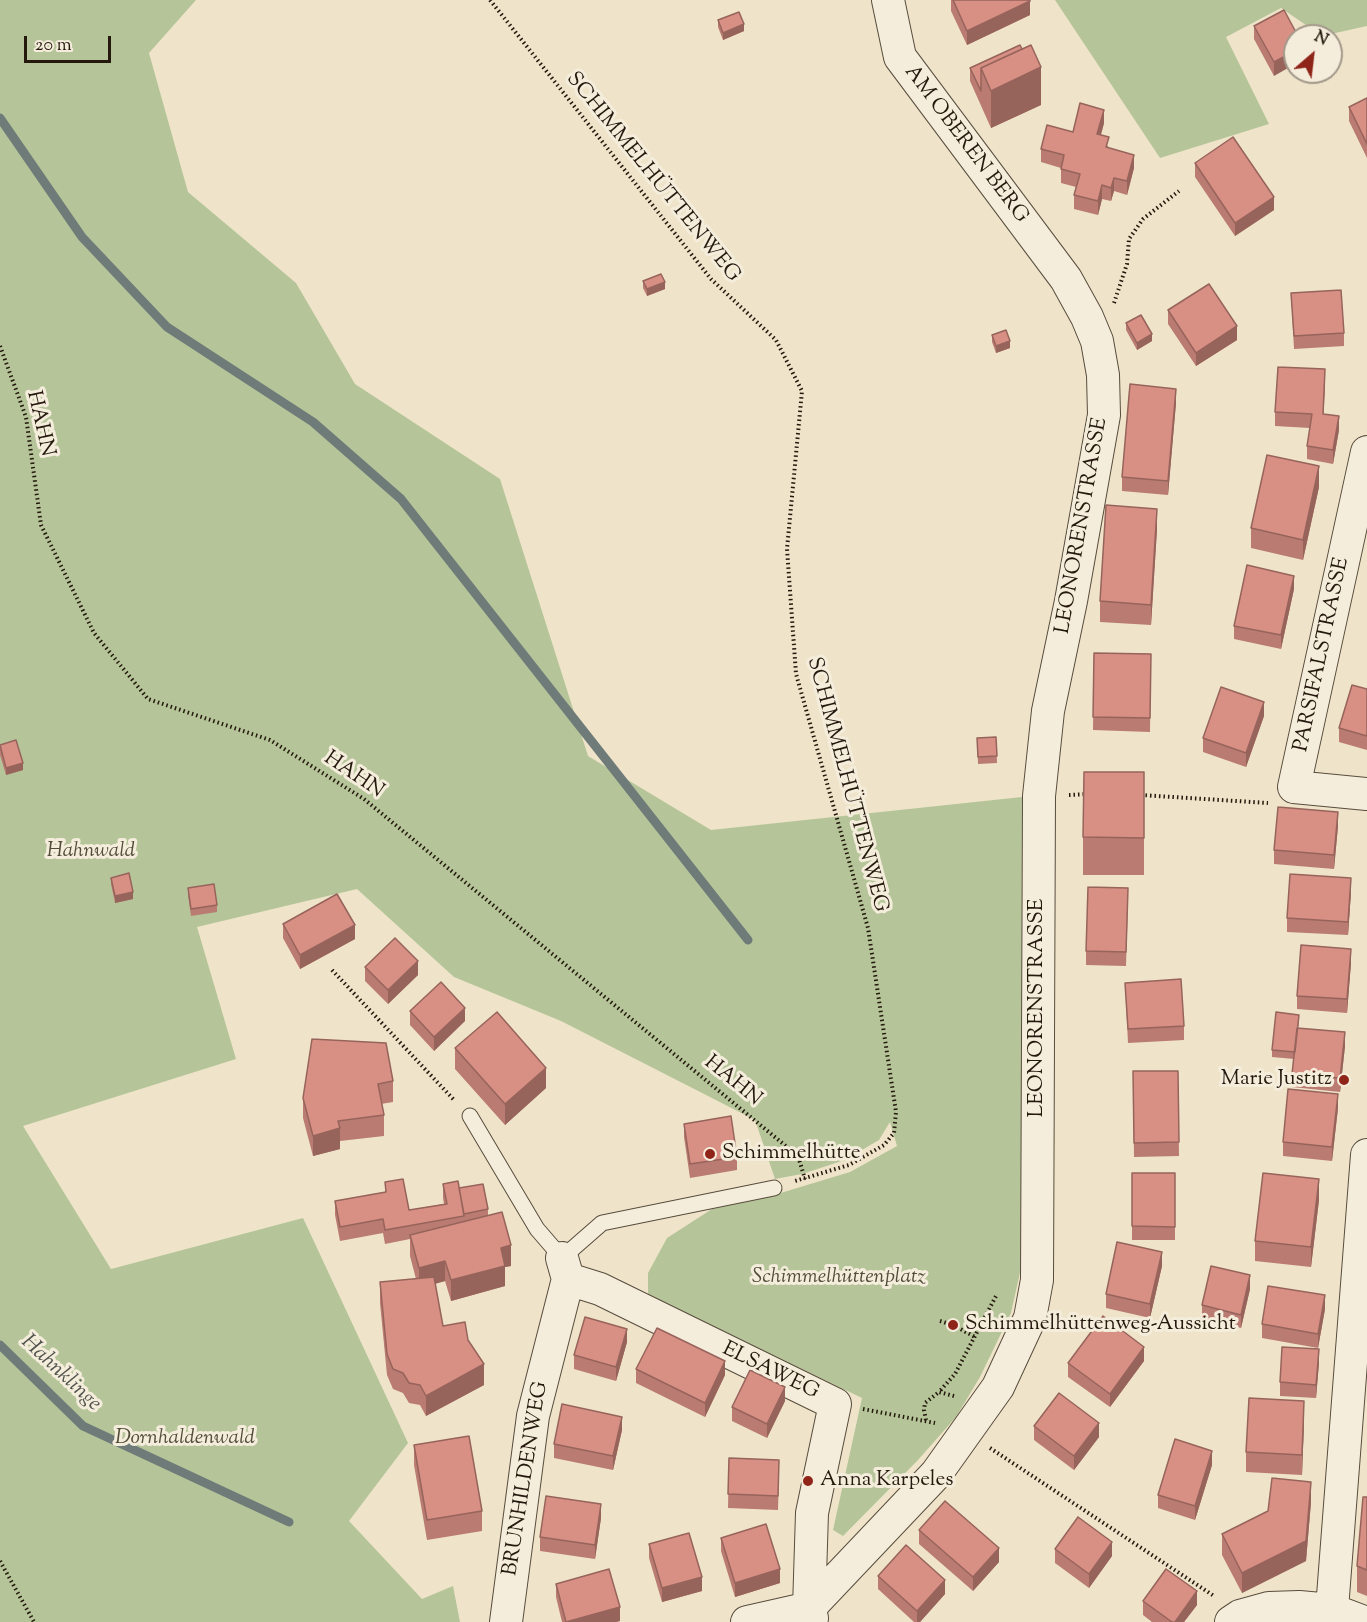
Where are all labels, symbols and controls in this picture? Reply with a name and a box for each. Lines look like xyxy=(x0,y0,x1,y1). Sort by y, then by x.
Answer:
scale bar xyxy=(27,24,114,62)
north arrow xyxy=(1283,24,1343,84)
text: N xyxy=(1310,26,1332,53)
text: 20 m xyxy=(35,33,72,59)
street label: AM OBEREN BERG xyxy=(897,61,1033,229)
street label: SCHIMMELHÜTTENWEG xyxy=(560,68,744,288)
street label: HAHN xyxy=(19,389,59,459)
street label: LEONORENSTRASSE xyxy=(1052,416,1114,636)
street label: PARSIFALSTRASSE xyxy=(1290,556,1356,754)
street label: SCHIMMELHÜTTENWEG xyxy=(800,655,892,915)
street label: HAHN xyxy=(318,747,388,805)
park label: Hahnwald xyxy=(47,839,135,865)
street label: LEONORENSTRASSE xyxy=(1025,899,1051,1117)
street label: HAHN xyxy=(698,1051,766,1113)
place label: Marie Justitz xyxy=(1221,1067,1332,1093)
marker: Marie Justitz xyxy=(1337,1073,1351,1087)
place label: Schimmelhütte xyxy=(722,1141,861,1167)
marker: Schimmelhütte xyxy=(703,1147,717,1161)
park label: Schimmelhüttenplatz xyxy=(752,1265,926,1291)
place label: Schimmelhüttenweg-Aussicht xyxy=(965,1312,1236,1338)
marker: Schimmelhüttenweg-Aussicht xyxy=(946,1318,960,1332)
water label: Hahnklinge xyxy=(14,1330,106,1418)
street label: ELSAWEG xyxy=(717,1338,823,1406)
street label: BRUNHILDENWEG xyxy=(499,1380,555,1578)
park label: Dornhaldenwald xyxy=(115,1426,255,1452)
place label: Anna Karpeles xyxy=(820,1468,954,1494)
marker: Anna Karpeles xyxy=(801,1474,815,1488)

